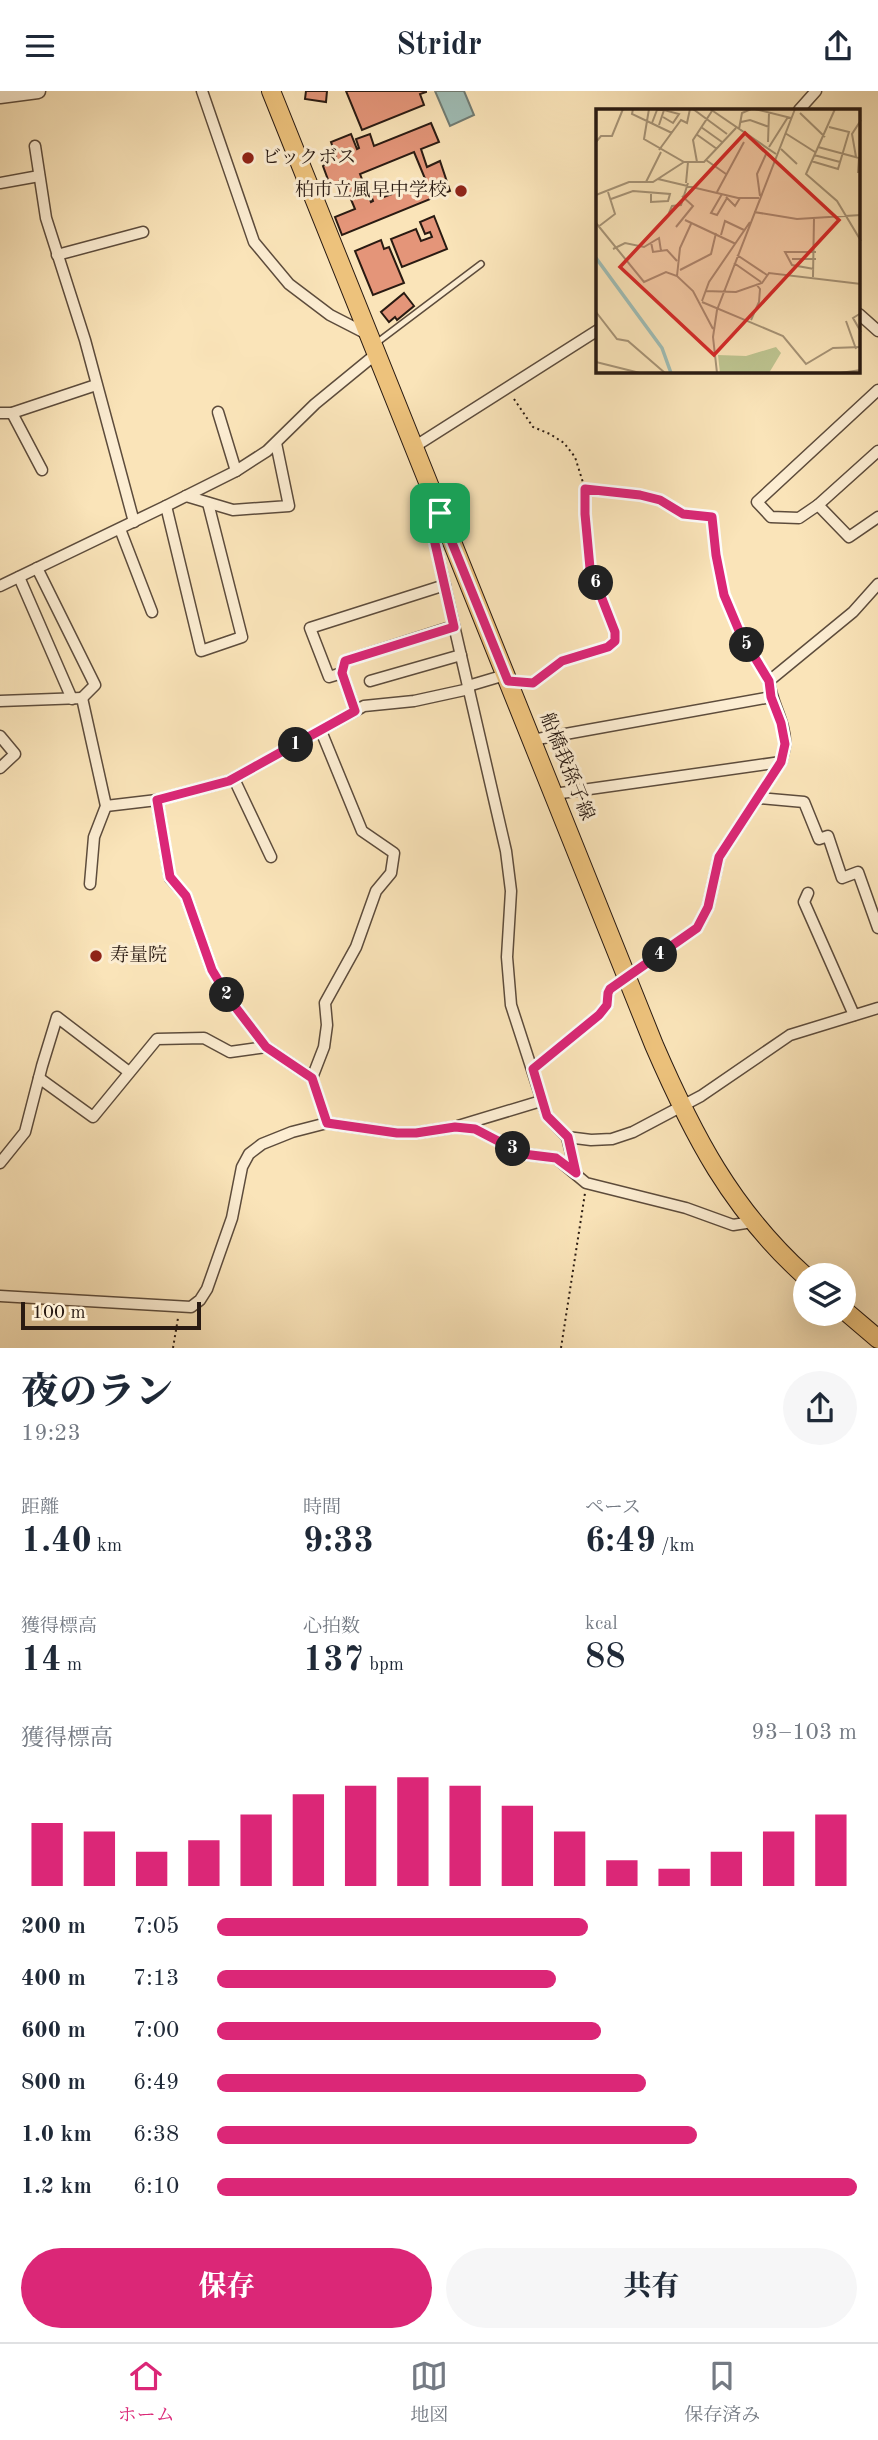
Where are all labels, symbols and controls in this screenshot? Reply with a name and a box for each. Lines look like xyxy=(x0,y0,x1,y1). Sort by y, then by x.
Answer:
icon: menu xyxy=(21,27,59,65)
icon: share xyxy=(819,27,857,65)
text: Stridr xyxy=(396,30,482,62)
inset map xyxy=(596,109,860,373)
place label: ビックボス xyxy=(262,147,356,168)
marker: ビックボス xyxy=(240,150,256,166)
place label: 柏市立風早中学校 xyxy=(295,180,447,201)
marker: 柏市立風早中学校 xyxy=(453,183,469,199)
pin xyxy=(410,483,470,543)
icon: arrive xyxy=(421,494,459,532)
pin: 6 xyxy=(578,566,614,601)
text: 6 xyxy=(590,573,601,592)
pin: 5 xyxy=(730,627,764,663)
text: 5 xyxy=(741,635,752,654)
street label: 船橋我孫子線 xyxy=(536,710,598,823)
pin: 1 xyxy=(278,727,314,763)
text: 1 xyxy=(290,735,301,754)
pin: 4 xyxy=(642,937,678,973)
place label: 寿量院 xyxy=(110,944,167,966)
text: 4 xyxy=(654,945,665,964)
marker: 寿量院 xyxy=(88,948,104,964)
pin: 2 xyxy=(210,977,244,1013)
text: 2 xyxy=(221,985,232,1004)
pin: 3 xyxy=(496,1131,530,1167)
text: 3 xyxy=(507,1139,518,1158)
map controls xyxy=(793,1263,856,1326)
button: layers xyxy=(793,1263,856,1326)
scale bar xyxy=(21,1299,201,1331)
text: 100 m xyxy=(32,1304,85,1323)
button: share xyxy=(783,1371,857,1445)
text: 夜のラン xyxy=(21,1375,173,1413)
text: 19:23 xyxy=(21,1422,81,1445)
text: 距離 xyxy=(21,1499,59,1518)
text: 時間 xyxy=(303,1499,341,1518)
text: ペース xyxy=(585,1499,641,1518)
text: 1.40 xyxy=(21,1524,92,1559)
text: 9:33 xyxy=(303,1524,374,1559)
text: 6:49 xyxy=(585,1524,656,1559)
text: km xyxy=(92,1537,122,1556)
text: /km xyxy=(656,1537,695,1556)
text: kcal xyxy=(585,1615,618,1634)
text: 獲得標高 xyxy=(21,1618,97,1637)
text: 心拍数 xyxy=(303,1618,360,1637)
text: 88 xyxy=(585,1640,626,1675)
text: 14 xyxy=(21,1643,62,1678)
text: 137 xyxy=(303,1643,364,1678)
text: m xyxy=(62,1656,82,1675)
text: bpm xyxy=(364,1656,404,1675)
text: 93–103 m xyxy=(751,1721,857,1744)
text: 獲得標高 xyxy=(21,1727,113,1750)
text: 200 m xyxy=(21,1915,86,1938)
text: 7:05 xyxy=(133,1915,179,1938)
text: 400 m xyxy=(21,1967,86,1990)
text: 7:13 xyxy=(133,1967,179,1990)
text: 600 m xyxy=(21,2019,86,2042)
text: 7:00 xyxy=(133,2019,179,2042)
text: 800 m xyxy=(21,2071,86,2094)
text: 6:49 xyxy=(133,2071,179,2094)
text: 1.0 km xyxy=(21,2123,92,2146)
text: 6:38 xyxy=(133,2123,179,2146)
text: 1.2 km xyxy=(21,2175,92,2198)
text: 6:10 xyxy=(133,2175,179,2198)
button: 保存 xyxy=(21,2248,432,2328)
button: 共有 xyxy=(446,2248,857,2328)
tab: ホーム xyxy=(118,2357,175,2428)
tab: 地図 xyxy=(410,2357,448,2428)
tab: 保存済み xyxy=(684,2357,760,2428)

